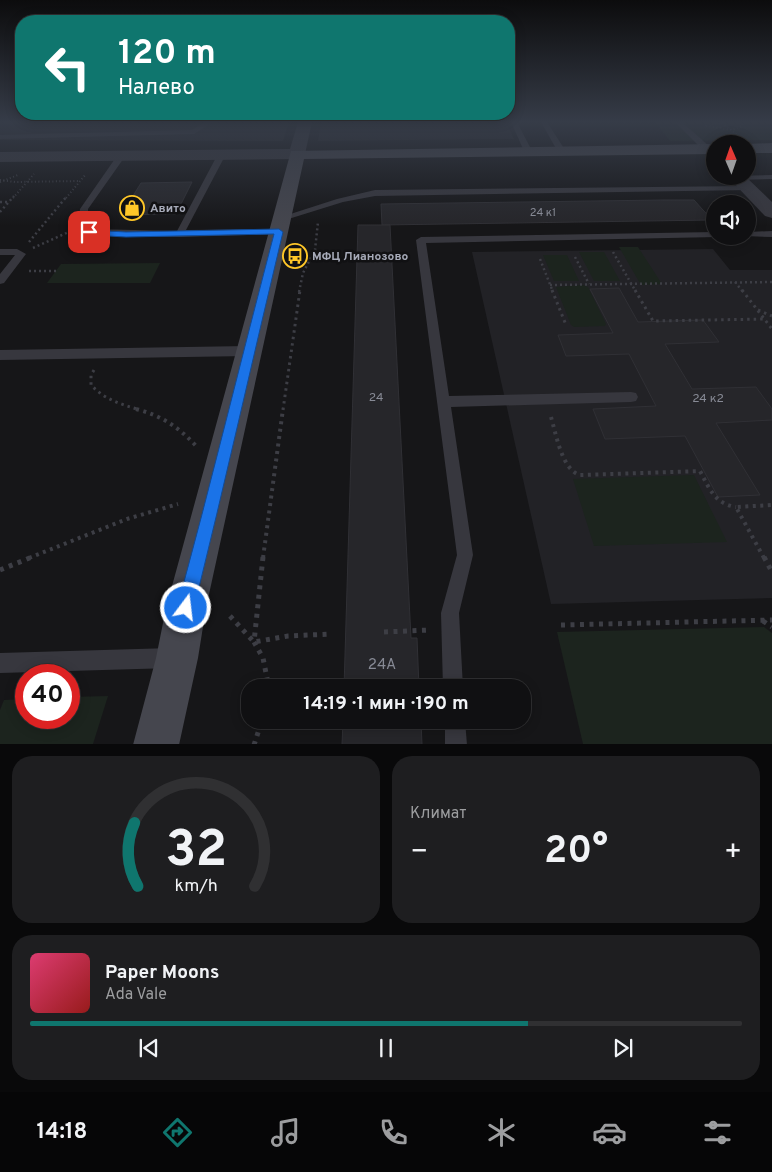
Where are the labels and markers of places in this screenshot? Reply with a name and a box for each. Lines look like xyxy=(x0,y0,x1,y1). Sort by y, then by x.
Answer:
shop icon: Авито xyxy=(119,195,145,221)
place label: Авито xyxy=(150,201,186,217)
pin xyxy=(68,211,110,253)
bus stop icon: МФЦ Лианозово xyxy=(282,243,308,269)
place label: МФЦ Лианозово xyxy=(312,249,409,265)

